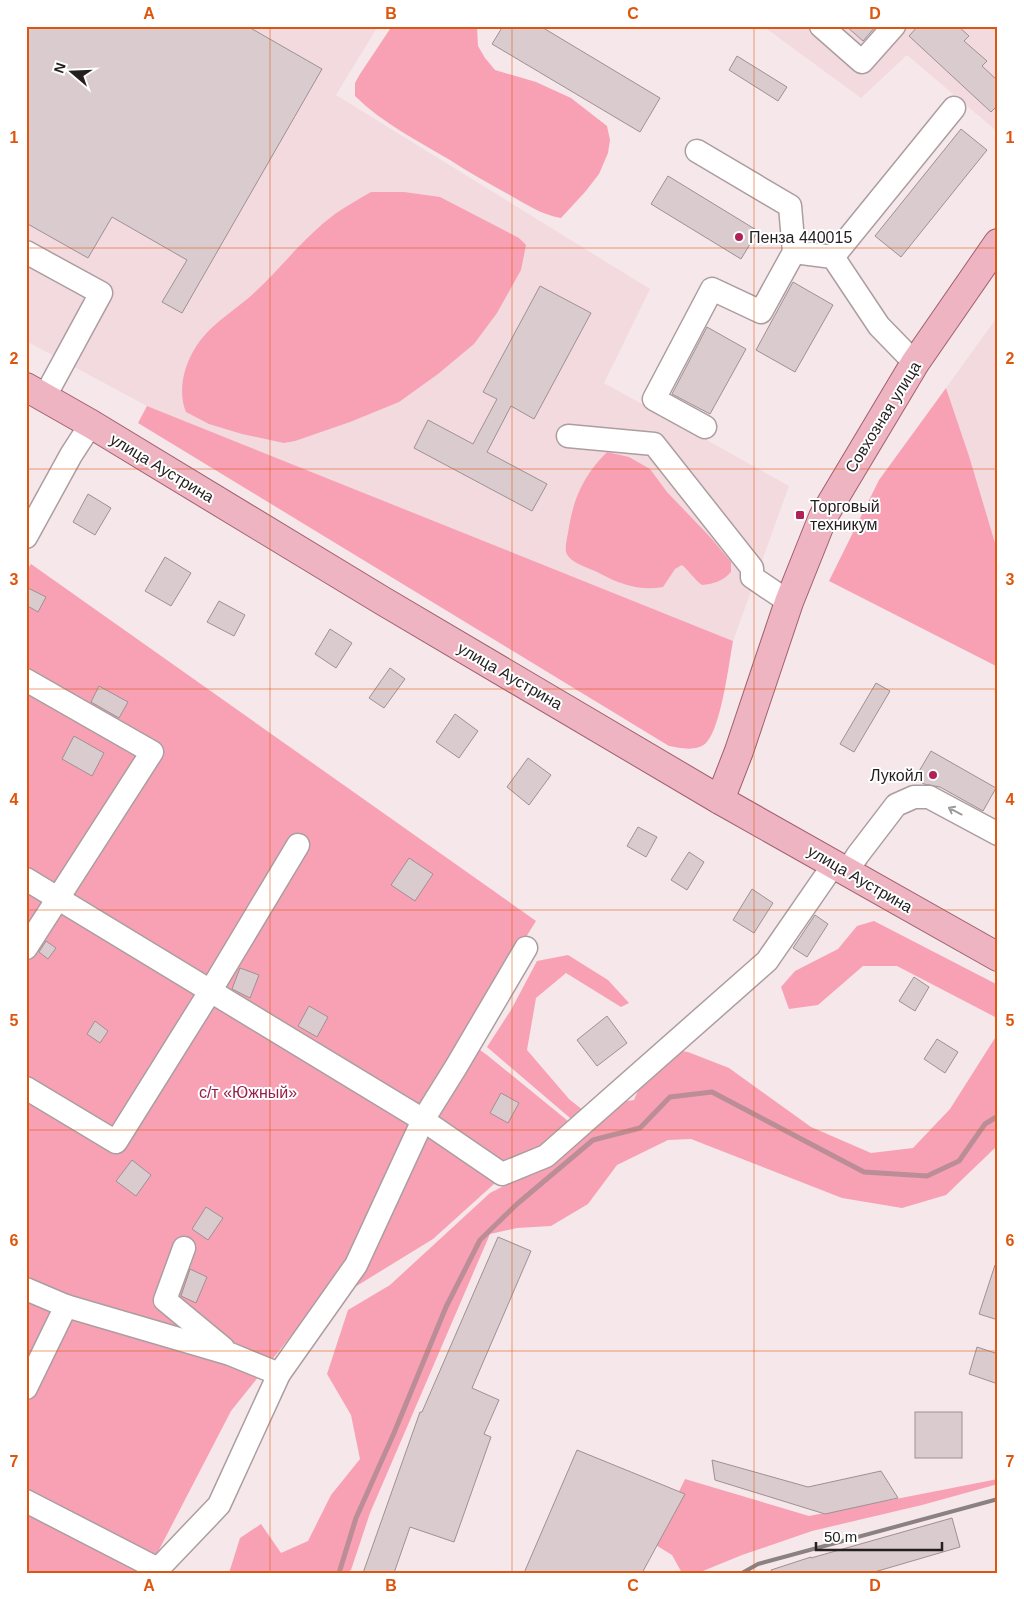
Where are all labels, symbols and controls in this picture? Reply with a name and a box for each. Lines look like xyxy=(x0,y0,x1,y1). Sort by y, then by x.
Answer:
text: A xyxy=(143,5,155,22)
text: B xyxy=(385,5,397,22)
text: C xyxy=(627,5,639,22)
text: D xyxy=(869,5,881,22)
north arrow xyxy=(48,48,98,98)
text: N xyxy=(50,60,69,75)
text: 1 xyxy=(10,129,19,146)
text: 1 xyxy=(1006,129,1015,146)
place label: Пенза 440015 xyxy=(749,229,852,246)
marker: Пенза 440015 xyxy=(733,231,745,243)
text: 2 xyxy=(10,350,19,367)
text: 2 xyxy=(1006,350,1015,367)
street label: Совхозная улица xyxy=(842,358,924,476)
street label: улица Аустрина xyxy=(107,430,217,506)
place label: Торговый техникум xyxy=(810,498,880,533)
marker: Торговый техникум xyxy=(794,509,806,521)
text: 3 xyxy=(10,571,19,588)
text: 3 xyxy=(1006,571,1015,588)
street label: улица Аустрина xyxy=(455,639,565,713)
place label: Лукойл xyxy=(870,767,923,784)
marker: Лукойл xyxy=(927,769,939,781)
text: 4 xyxy=(10,791,19,808)
text: 4 xyxy=(1006,791,1015,808)
one-way arrow xyxy=(947,806,962,816)
street label: улица Аустрина xyxy=(805,842,915,916)
text: 5 xyxy=(10,1012,19,1029)
text: 5 xyxy=(1006,1012,1015,1029)
park label: с/т «Южный» xyxy=(199,1084,297,1101)
text: 6 xyxy=(10,1232,19,1249)
text: 6 xyxy=(1006,1232,1015,1249)
text: 7 xyxy=(10,1453,19,1470)
text: 7 xyxy=(1006,1453,1015,1470)
scale bar xyxy=(816,1519,943,1551)
text: 50 m xyxy=(824,1528,857,1545)
text: A xyxy=(143,1577,155,1594)
text: B xyxy=(385,1577,397,1594)
text: C xyxy=(627,1577,639,1594)
text: D xyxy=(869,1577,881,1594)

